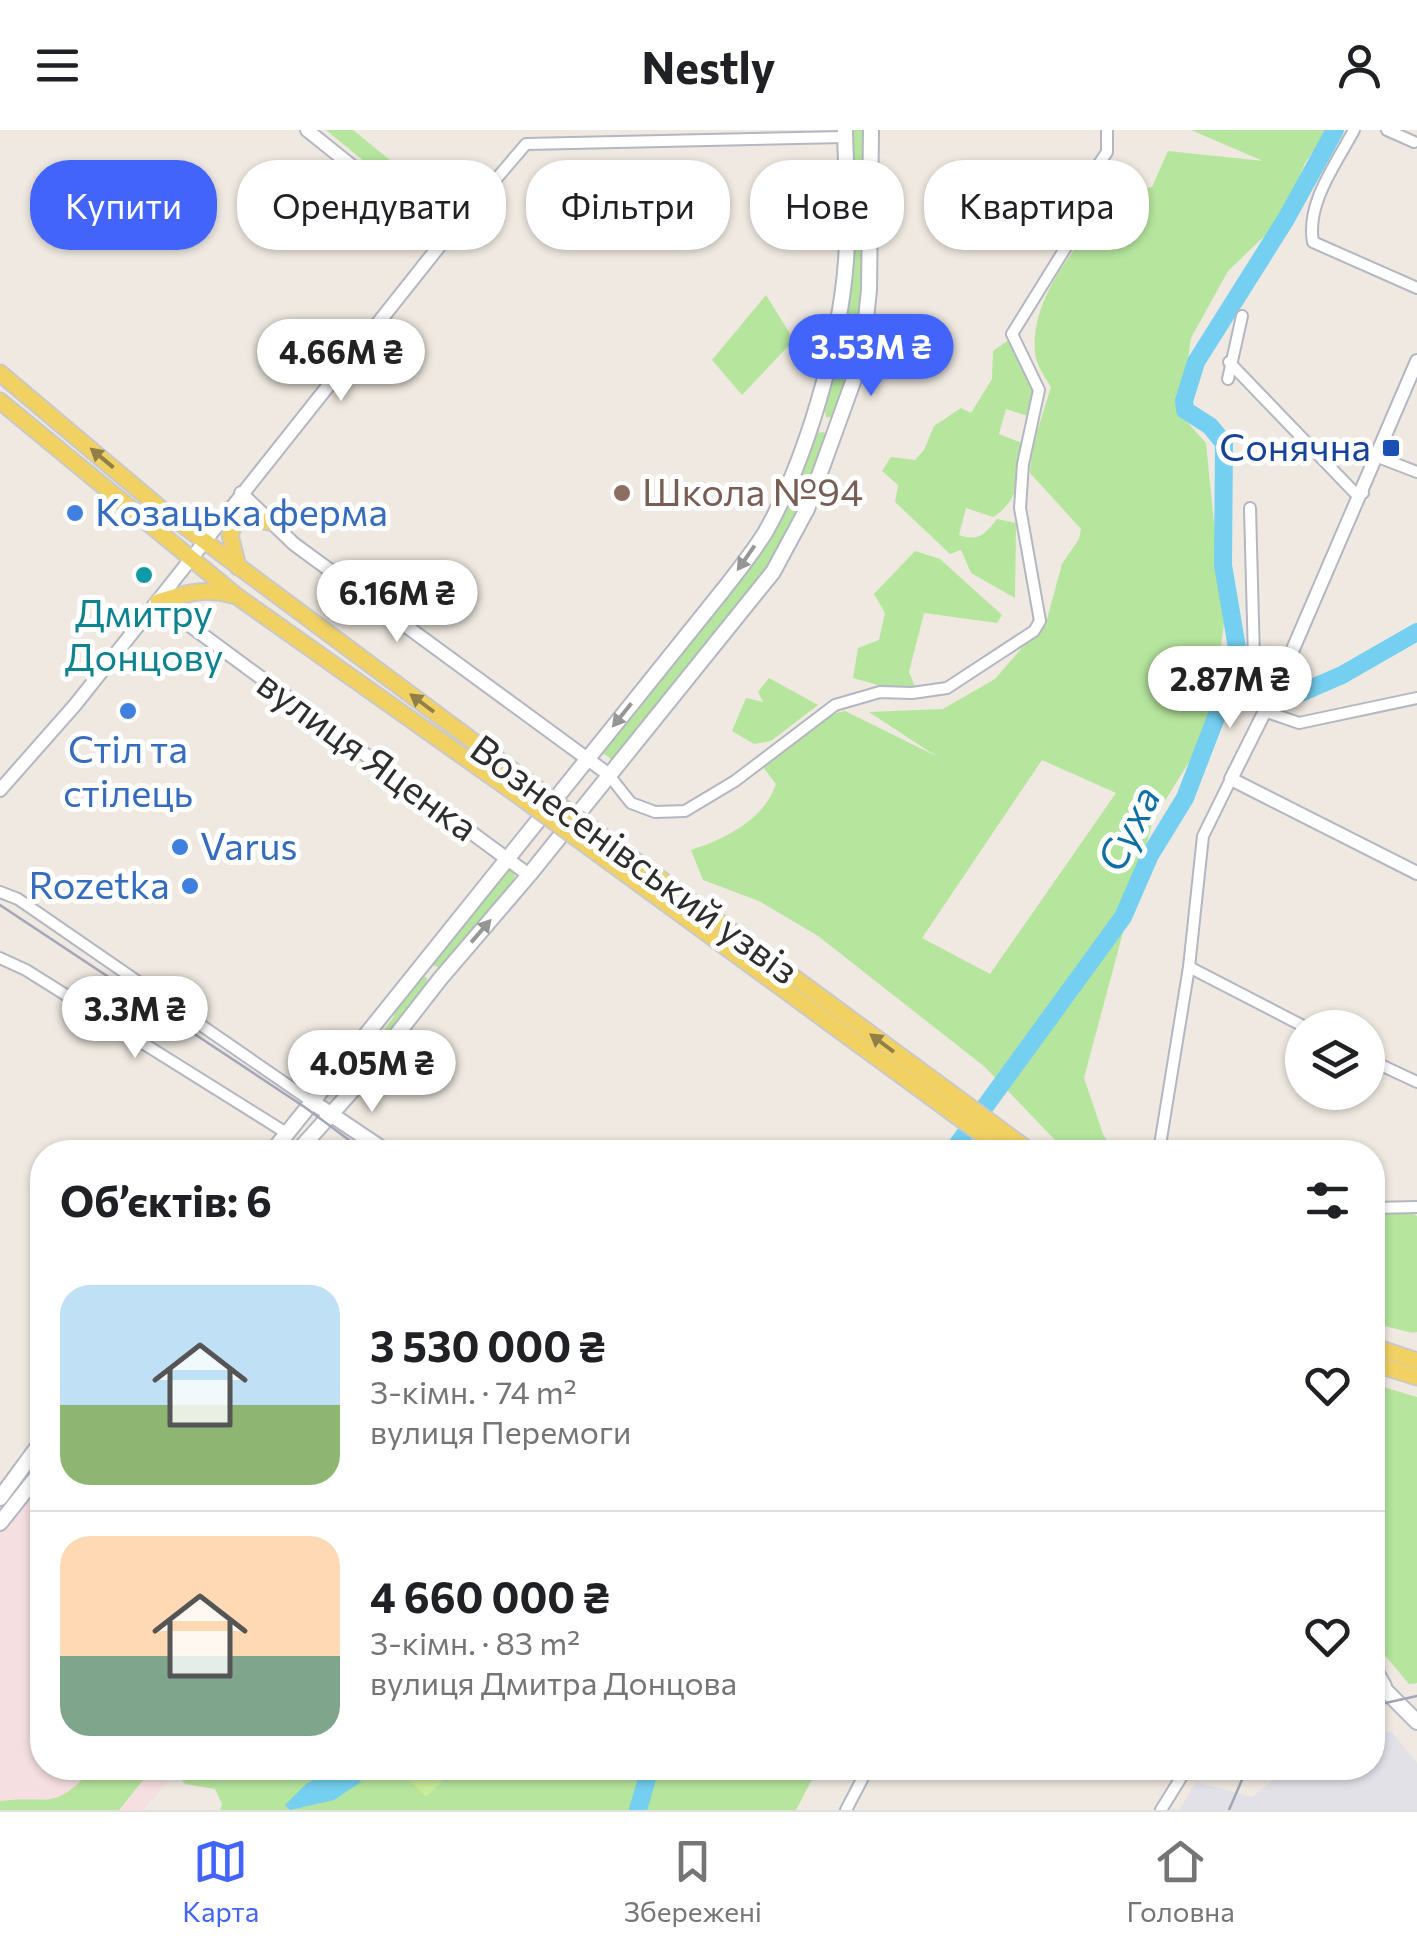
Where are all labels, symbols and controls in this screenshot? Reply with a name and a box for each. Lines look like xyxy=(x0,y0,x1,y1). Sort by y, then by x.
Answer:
icon: menu xyxy=(30,38,85,93)
text: Nestly xyxy=(641,38,776,93)
icon: person xyxy=(1332,38,1387,93)
chip: Купити xyxy=(30,160,217,250)
chip: Орендувати xyxy=(237,160,506,250)
chip: Фільтри xyxy=(526,160,730,250)
chip: Нове xyxy=(750,160,904,250)
chip: Квартира xyxy=(924,160,1149,250)
pin: 3.53M ₴ xyxy=(779,314,963,399)
pin: 4.66M ₴ xyxy=(249,319,433,404)
text: 3.53M ₴ xyxy=(811,326,931,366)
text: 4.66M ₴ xyxy=(279,331,403,371)
place label: Сонячна xyxy=(1219,422,1371,469)
marker: Сонячна xyxy=(1380,437,1402,459)
one-way arrow xyxy=(90,447,115,469)
place label: Школа №94 xyxy=(642,467,863,514)
marker: Школа №94 xyxy=(611,482,633,504)
place label: Козацька ферма xyxy=(95,487,388,534)
marker: Козацька ферма xyxy=(64,502,86,524)
one-way arrow xyxy=(737,545,757,572)
pin: 6.16M ₴ xyxy=(305,560,489,645)
marker: Дмитру Донцову xyxy=(133,564,155,586)
text: 6.16M ₴ xyxy=(339,572,455,612)
place label: Дмитру Донцову xyxy=(65,588,223,679)
pin: 2.87M ₴ xyxy=(1138,646,1322,731)
street label: вулиця Яценка xyxy=(249,658,488,850)
text: 2.87M ₴ xyxy=(1170,658,1290,698)
one-way arrow xyxy=(409,693,435,713)
marker: Стіл та стілець xyxy=(117,700,139,722)
one-way arrow xyxy=(612,702,633,727)
street label: Вознесенівський узвіз xyxy=(462,723,808,993)
place label: Стіл та стілець xyxy=(63,724,193,815)
water label: Суха xyxy=(1085,777,1169,879)
place label: Varus xyxy=(200,821,298,868)
marker: Varus xyxy=(169,836,191,858)
place label: Rozetka xyxy=(28,860,170,907)
marker: Rozetka xyxy=(179,875,201,897)
one-way arrow xyxy=(470,918,492,943)
pin: 3.3M ₴ xyxy=(54,976,216,1061)
text: 3.3M ₴ xyxy=(84,988,186,1028)
map controls xyxy=(1285,1010,1385,1110)
button: layers xyxy=(1285,1010,1385,1110)
pin: 4.05M ₴ xyxy=(280,1030,464,1115)
one-way arrow xyxy=(869,1033,895,1053)
text: 4.05M ₴ xyxy=(310,1042,434,1082)
icon: filters xyxy=(1300,1173,1355,1228)
text: Об’єктів: 6 xyxy=(60,1174,272,1226)
text: 3 530 000 ₴ xyxy=(370,1319,605,1371)
icon: home xyxy=(140,1325,260,1445)
icon: heart xyxy=(1300,1358,1355,1413)
text: 3-кімн. · 74 m² xyxy=(370,1371,577,1411)
text: вулиця Перемоги xyxy=(370,1411,631,1451)
text: 4 660 000 ₴ xyxy=(370,1570,610,1622)
icon: home xyxy=(140,1576,260,1696)
icon: heart xyxy=(1300,1609,1355,1664)
text: 3-кімн. · 83 m² xyxy=(370,1622,580,1662)
text: вулиця Дмитра Донцова xyxy=(370,1662,737,1702)
tab: Карта xyxy=(182,1834,259,1928)
tab: Збережені xyxy=(624,1834,762,1928)
tab: Головна xyxy=(1126,1834,1235,1928)

